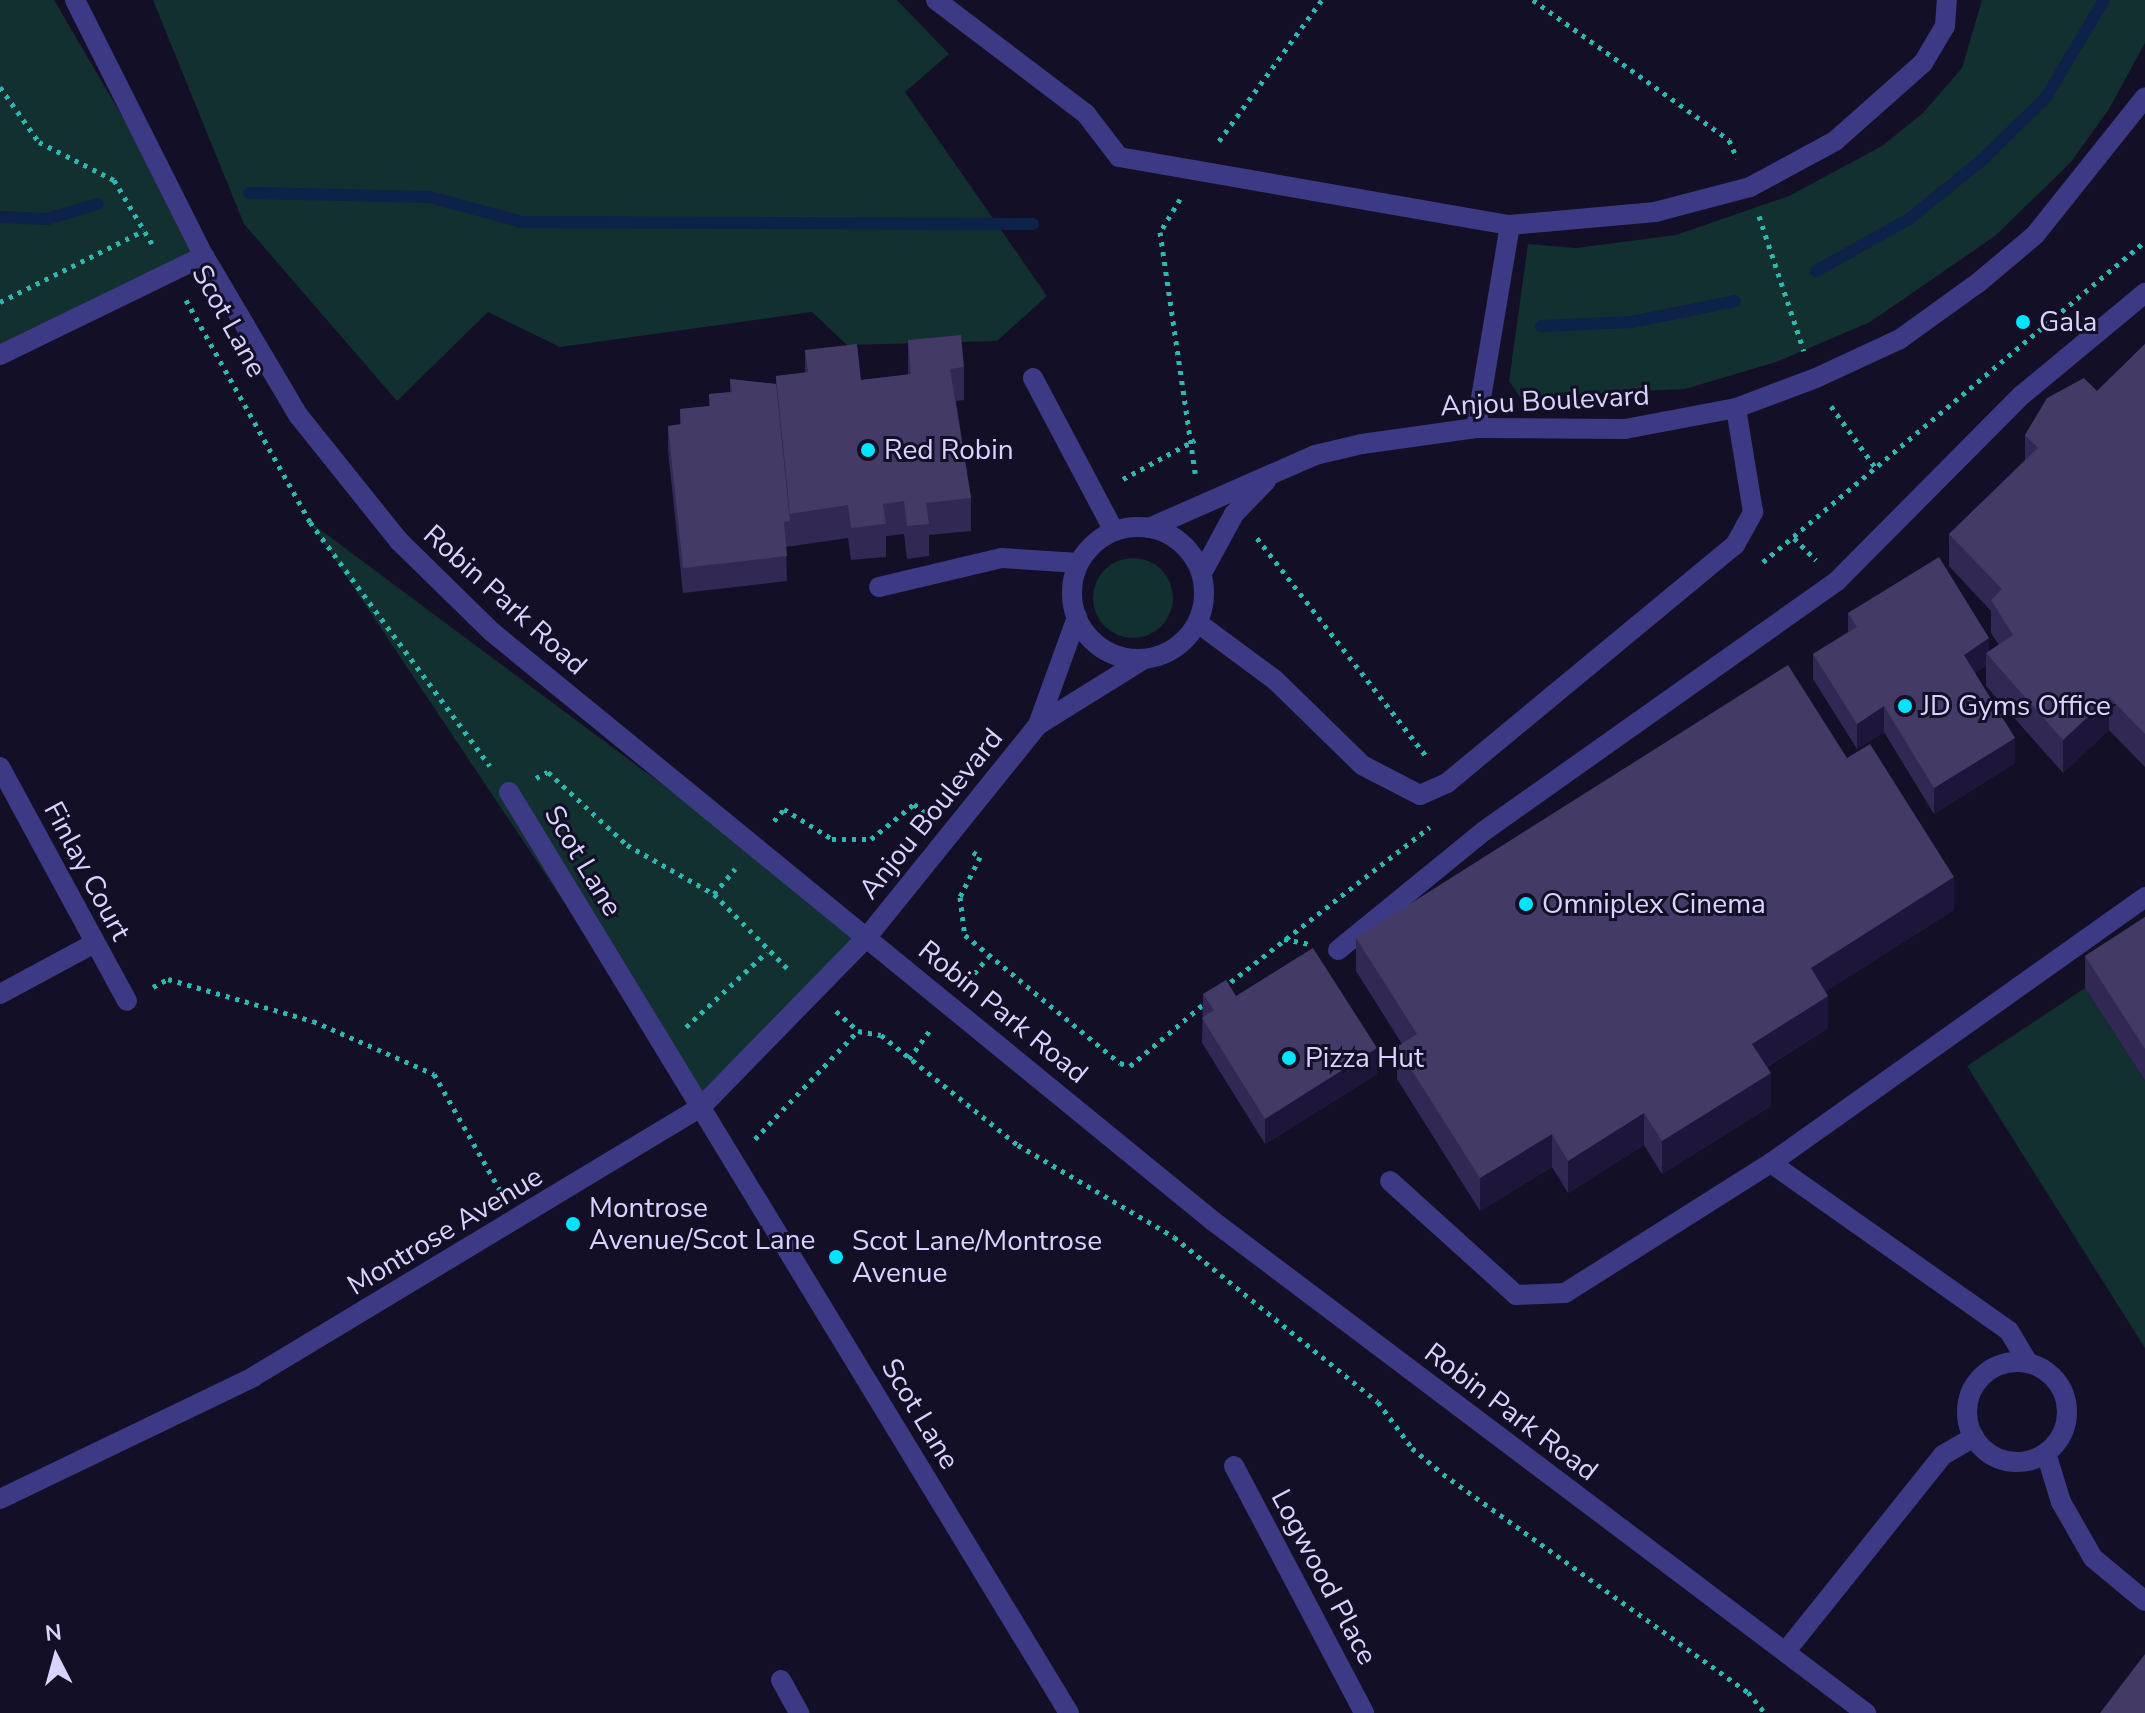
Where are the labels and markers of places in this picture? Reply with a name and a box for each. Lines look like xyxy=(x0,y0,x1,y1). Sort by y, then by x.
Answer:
place label: Gala xyxy=(2039,305,2097,339)
marker: Gala xyxy=(2014,313,2032,331)
place label: Red Robin xyxy=(884,433,1014,467)
marker: Red Robin xyxy=(859,441,877,459)
place label: JD Gyms Office xyxy=(1921,689,2111,723)
marker: JD Gyms Office xyxy=(1896,697,1914,715)
place label: Omniplex Cinema xyxy=(1542,887,1766,921)
marker: Omniplex Cinema xyxy=(1517,895,1535,913)
place label: Pizza Hut xyxy=(1305,1041,1424,1075)
marker: Pizza Hut xyxy=(1280,1049,1298,1067)
place label: Montrose Avenue/Scot Lane xyxy=(589,1191,815,1257)
marker: Montrose Avenue/Scot Lane xyxy=(564,1215,582,1233)
place label: Scot Lane/Montrose Avenue xyxy=(852,1224,1102,1290)
marker: Scot Lane/Montrose Avenue xyxy=(827,1248,845,1266)

